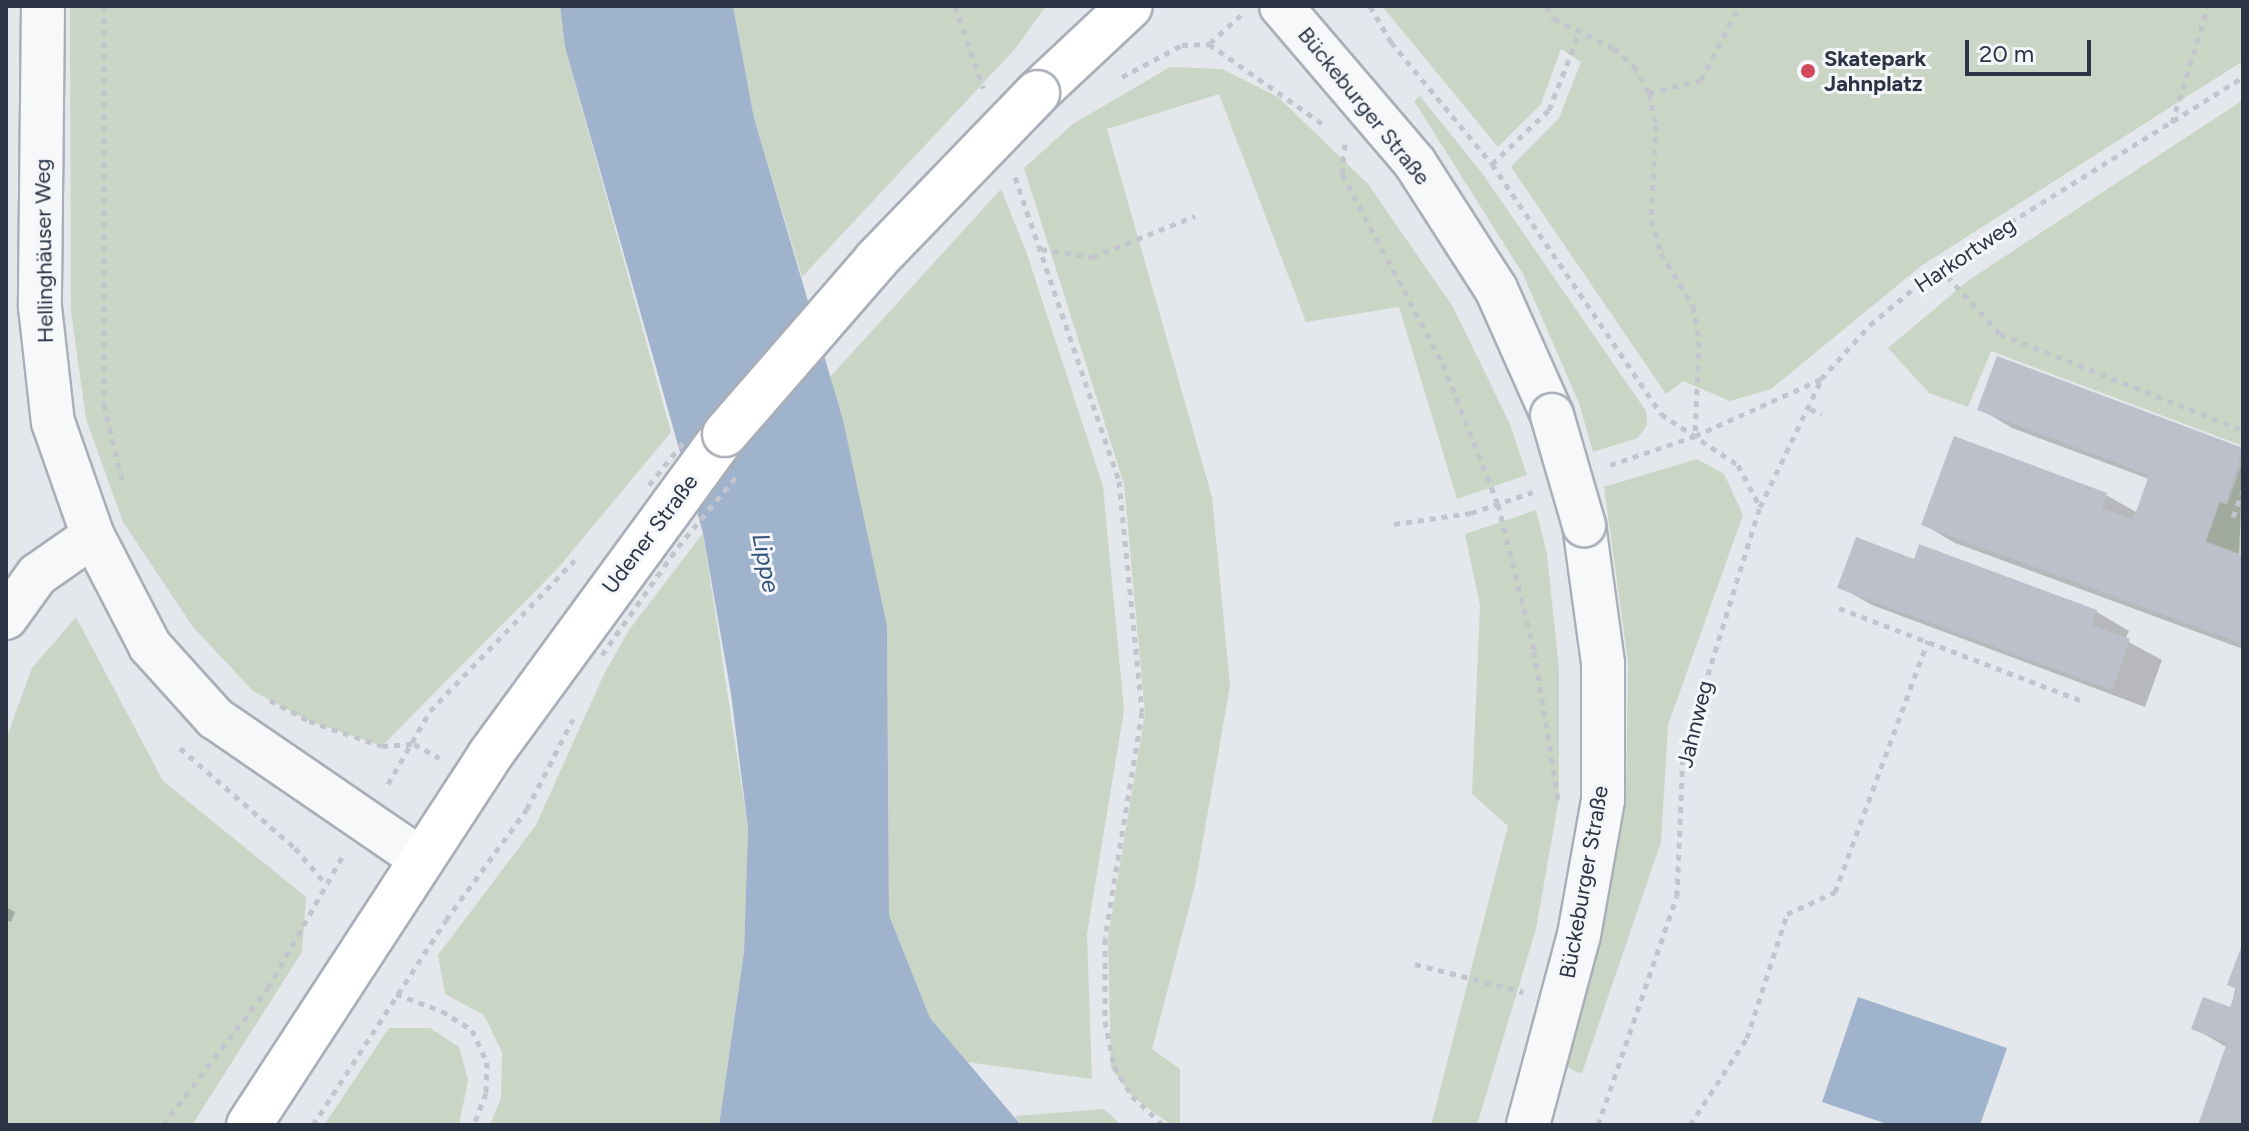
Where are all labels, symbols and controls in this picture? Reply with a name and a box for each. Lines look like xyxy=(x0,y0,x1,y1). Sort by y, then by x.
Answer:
street label: Bückeburger Straße xyxy=(1292,22,1436,190)
scale bar xyxy=(1969,24,2095,74)
text: 20 m xyxy=(1979,39,2034,68)
place label: Skatepark Jahnplatz xyxy=(1824,45,1926,96)
marker: Skatepark Jahnplatz xyxy=(1799,62,1817,80)
street label: Hellinghäuser Weg xyxy=(29,159,59,343)
street label: Harkortweg xyxy=(1910,212,2020,298)
street label: Udener Straße xyxy=(597,469,703,599)
water label: Lippe xyxy=(746,531,786,595)
street label: Jahnweg xyxy=(1671,678,1719,770)
street label: Bückeburger Straße xyxy=(1554,784,1614,980)

